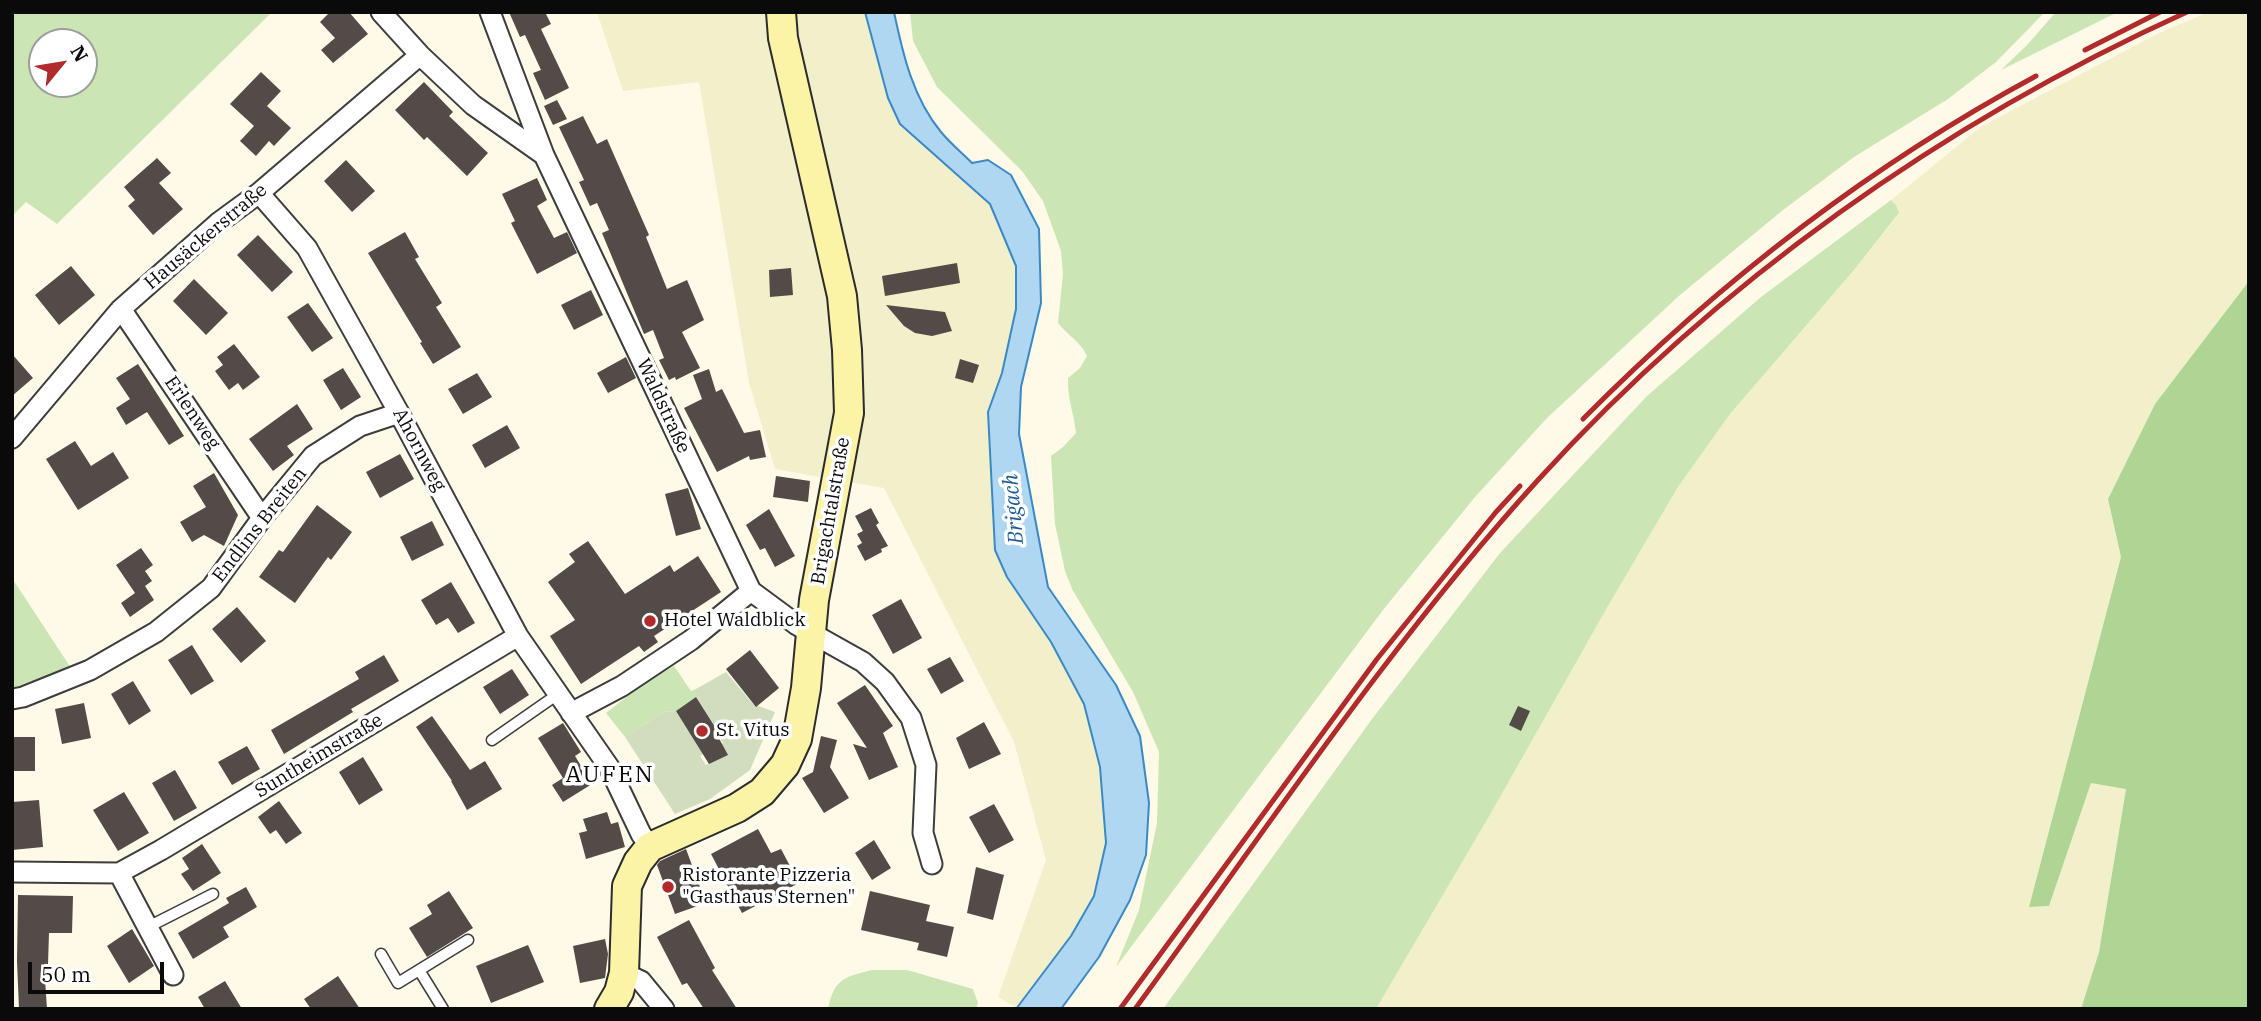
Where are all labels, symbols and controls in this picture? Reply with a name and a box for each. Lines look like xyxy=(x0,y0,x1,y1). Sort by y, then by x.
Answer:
north arrow xyxy=(28,28,98,98)
text: N xyxy=(65,41,94,66)
street label: Hausäckerstraße xyxy=(140,179,272,295)
street label: Waldstraße xyxy=(631,355,695,457)
street label: Erlenweg xyxy=(159,372,225,454)
street label: Ahornweg xyxy=(388,405,450,495)
street label: Brigachtalstraße xyxy=(807,436,855,586)
street label: Endlins Breiten xyxy=(208,463,312,587)
water label: Brigach xyxy=(998,473,1030,545)
place label: Hotel Waldblick xyxy=(664,610,805,632)
marker: Hotel Waldblick xyxy=(642,613,658,629)
street label: Suntheimstraße xyxy=(251,709,387,803)
place label: St. Vitus xyxy=(716,720,790,742)
marker: St. Vitus xyxy=(694,723,710,739)
district label: AUFEN xyxy=(566,761,654,789)
place label: Ristorante Pizzeria "Gasthaus Sternen" xyxy=(682,865,855,909)
marker: Ristorante Pizzeria "Gasthaus Sternen" xyxy=(660,879,676,895)
scale bar xyxy=(32,948,168,992)
text: 50 m xyxy=(41,960,91,988)

